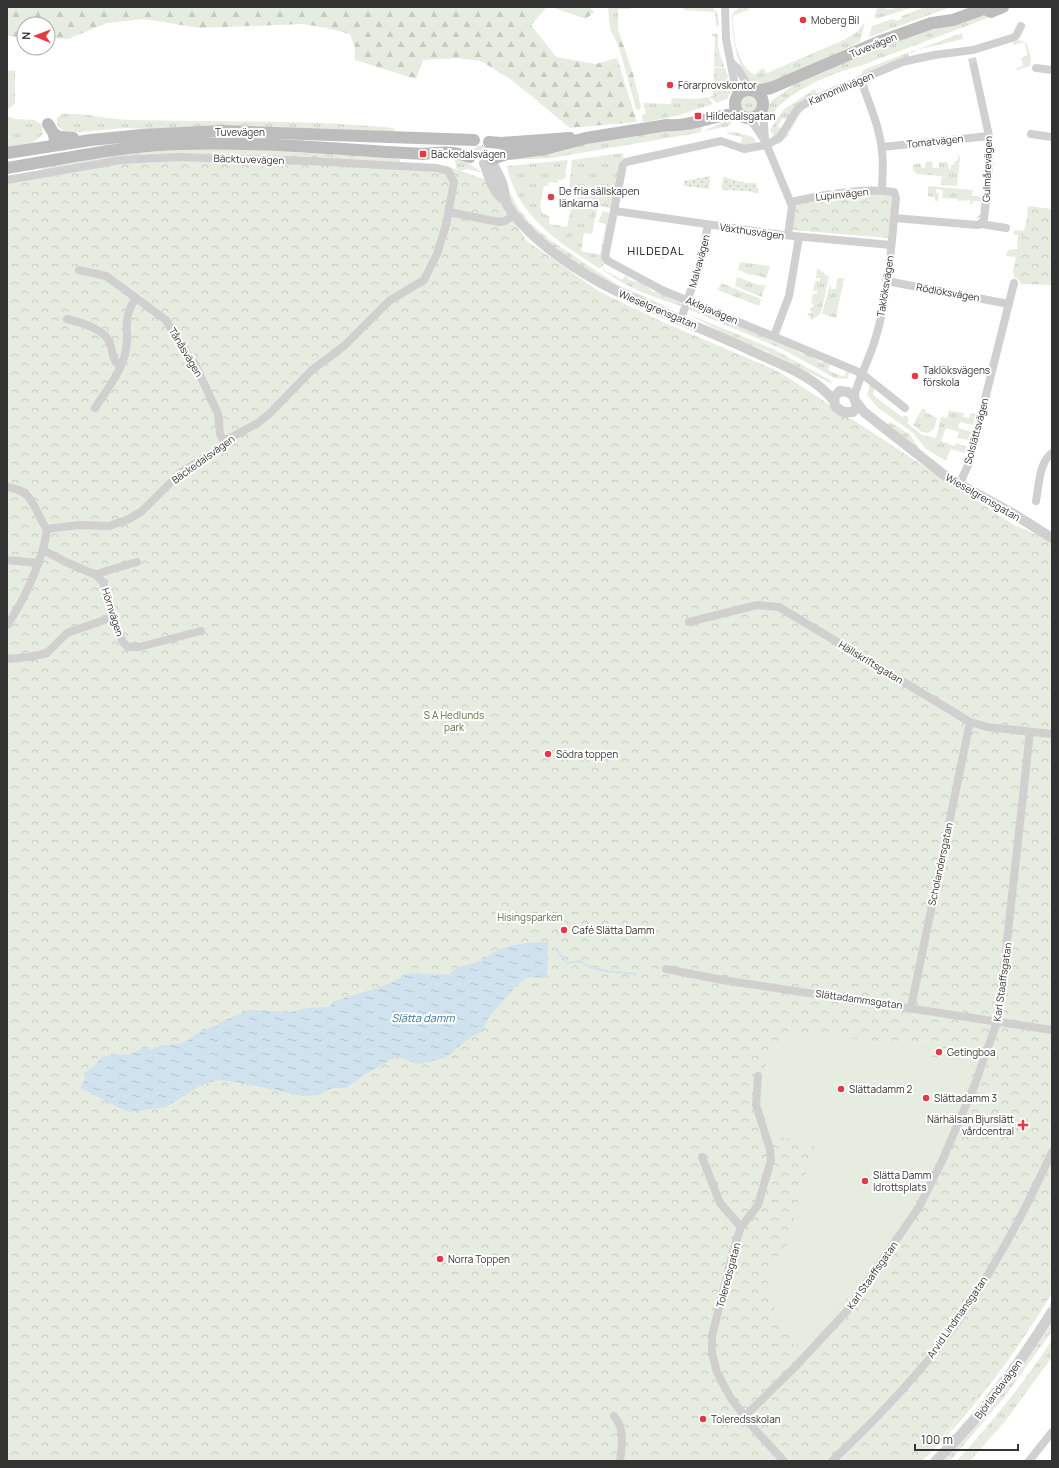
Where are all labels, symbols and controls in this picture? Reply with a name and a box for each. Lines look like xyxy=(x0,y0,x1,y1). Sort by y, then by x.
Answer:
place label: Moberg Bil xyxy=(811,13,859,27)
marker: Moberg Bil xyxy=(798,15,808,25)
north arrow xyxy=(16,16,56,56)
street label: Tuvevägen xyxy=(847,29,899,61)
text: N xyxy=(18,32,33,40)
street label: Kamomillvägen xyxy=(806,68,876,108)
place label: Förarprovskontor xyxy=(678,78,757,92)
marker: Förarprovskontor xyxy=(665,80,675,90)
place label: Hildedalsgatan xyxy=(706,109,775,123)
marker: Hildedalsgatan xyxy=(693,111,703,121)
street label: Tuvevägen xyxy=(215,125,265,139)
street label: Tomatvägen xyxy=(906,131,964,151)
street label: Gulmårevägen xyxy=(979,136,995,202)
place label: Bäckedalsvägen xyxy=(431,147,506,161)
marker: Bäckedalsvägen xyxy=(418,149,428,159)
street label: Bäcktuvevägen xyxy=(214,151,285,167)
place label: De fria sällskapen länkarna xyxy=(559,184,639,210)
street label: Lupinvägen xyxy=(815,184,869,204)
marker: De fria sällskapen länkarna xyxy=(546,192,556,202)
street label: Växthusvägen xyxy=(719,220,785,242)
street label: Malvavägen xyxy=(685,233,713,289)
district label: HILDEDAL xyxy=(627,243,685,258)
street label: Taklöksvägen xyxy=(873,254,897,318)
street label: Rödlöksvägen xyxy=(915,280,981,304)
street label: Wieselgrensgatan xyxy=(617,286,699,332)
street label: Aklejavägen xyxy=(684,293,740,327)
street label: Tånåsvägen xyxy=(166,325,206,379)
place label: Taklöksvägens förskola xyxy=(923,363,990,389)
marker: Taklöksvägens förskola xyxy=(910,371,920,381)
street label: Solslättsvägen xyxy=(960,396,992,466)
street label: Bäckedalsvägen xyxy=(169,431,237,487)
street label: Wieselgrensgatan xyxy=(943,470,1023,524)
street label: Hörnvägen xyxy=(99,586,127,638)
street label: Hällskriftsgatan xyxy=(836,637,906,687)
park label: S A Hedlunds park xyxy=(424,708,484,734)
place label: Södra toppen xyxy=(556,747,618,761)
marker: Södra toppen xyxy=(543,749,553,759)
street label: Scholandersgatan xyxy=(924,821,956,907)
park label: Hisingsparken xyxy=(497,910,563,924)
place label: Café Slätta Damm xyxy=(572,923,654,937)
marker: Café Slätta Damm xyxy=(559,925,569,935)
street label: Karl Staaffsgatan xyxy=(990,942,1014,1022)
street label: Slättadammsgatan xyxy=(815,986,903,1012)
water label: Slätta damm xyxy=(391,1010,455,1025)
place label: Getingboa xyxy=(947,1045,996,1059)
marker: Getingboa xyxy=(934,1047,944,1057)
place label: Slättadamm 2 xyxy=(849,1082,912,1096)
marker: Slättadamm 2 xyxy=(836,1084,846,1094)
place label: Slättadamm 3 xyxy=(934,1091,997,1105)
marker: Slättadamm 3 xyxy=(921,1093,931,1103)
place label: Närhälsan Bjurslätt vårdcentral xyxy=(927,1112,1015,1138)
marker: Närhälsan Bjurslätt vårdcentral xyxy=(1017,1119,1029,1131)
place label: Slätta Damm Idrottsplats xyxy=(873,1168,931,1194)
marker: Slätta Damm Idrottsplats xyxy=(860,1176,870,1186)
street label: Karl Staaffsgatan xyxy=(843,1238,901,1312)
street label: Toleredsgatan xyxy=(713,1241,743,1309)
place label: Norra Toppen xyxy=(448,1252,510,1266)
marker: Norra Toppen xyxy=(435,1254,445,1264)
street label: Arvid Lindmansgatan xyxy=(924,1273,991,1361)
street label: Björlandavägen xyxy=(971,1356,1025,1422)
place label: Toleredsskolan xyxy=(711,1412,781,1426)
marker: Toleredsskolan xyxy=(698,1414,708,1424)
scale bar xyxy=(915,1426,1018,1452)
text: 100 m xyxy=(921,1431,953,1448)

